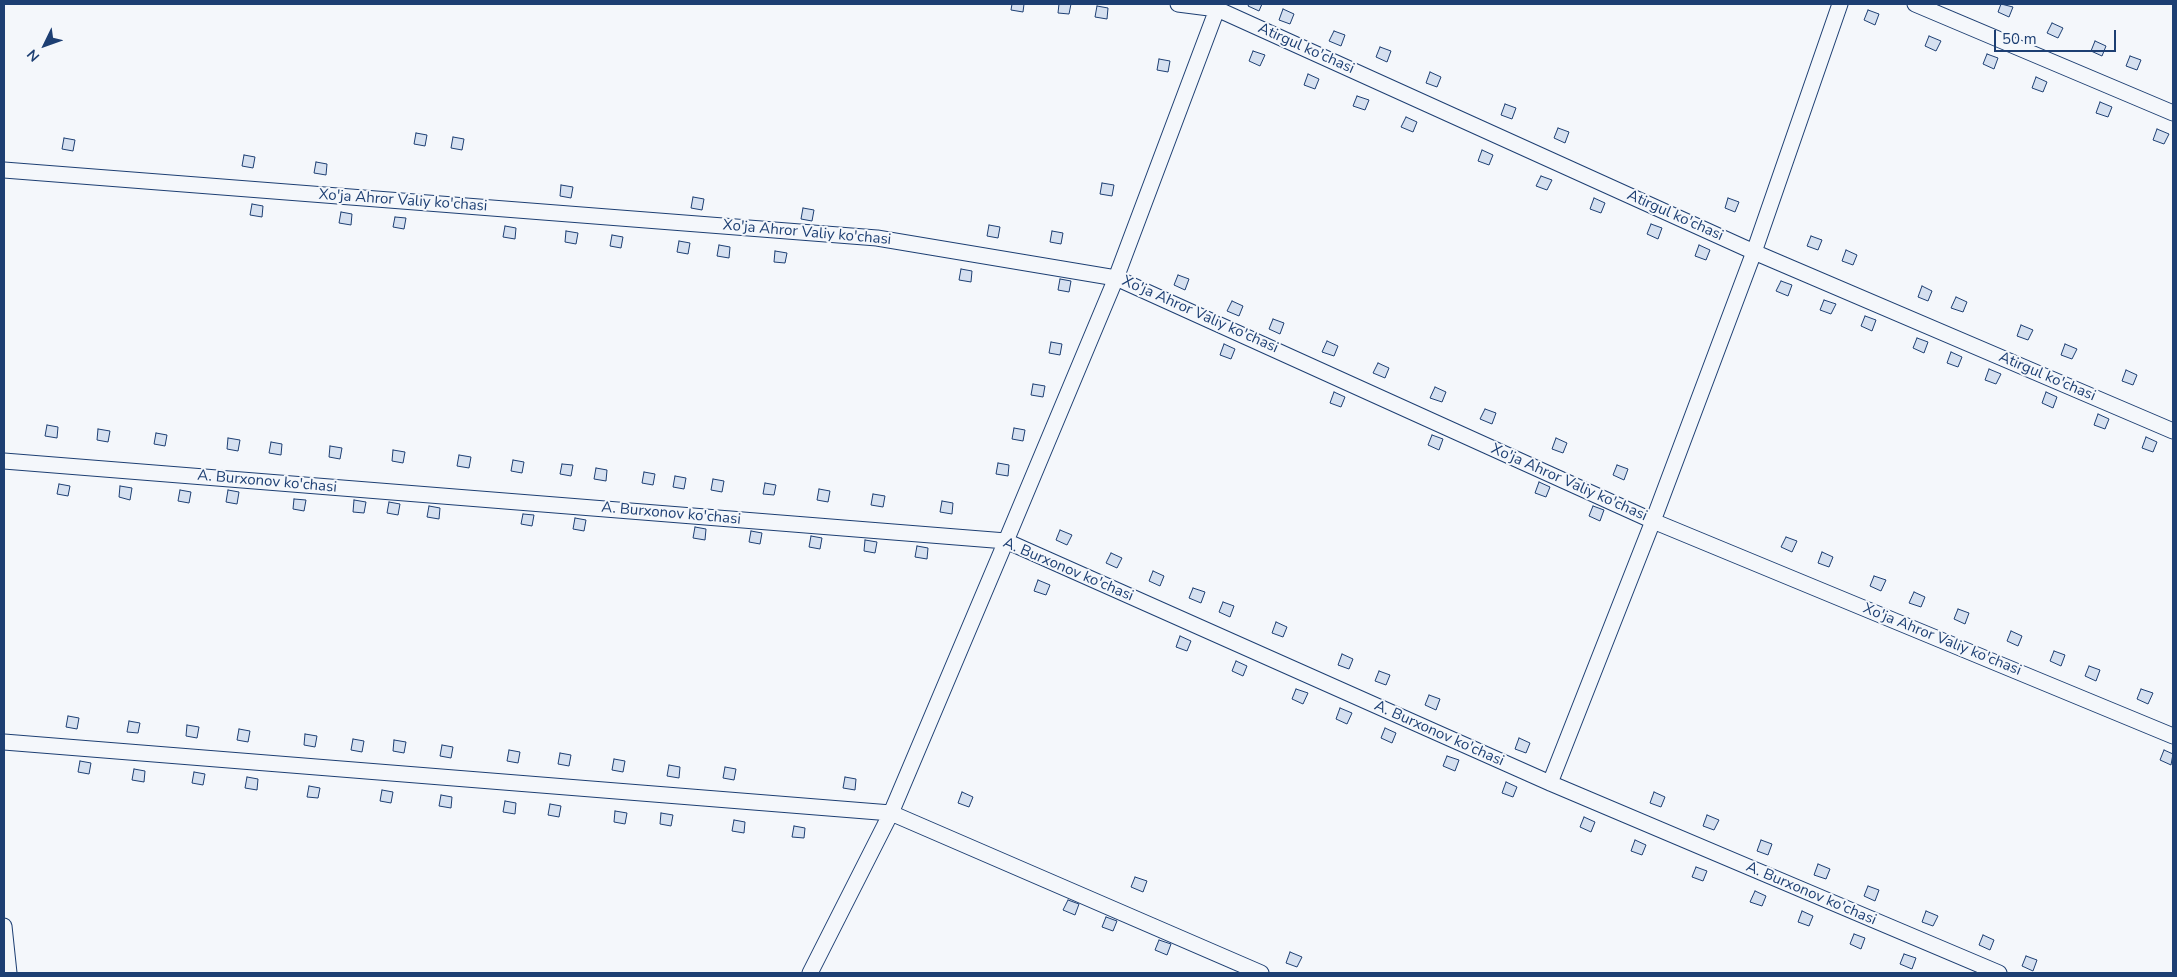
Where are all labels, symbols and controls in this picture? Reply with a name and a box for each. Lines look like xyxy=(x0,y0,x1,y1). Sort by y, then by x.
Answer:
north arrow xyxy=(20,20,70,70)
street label: Atirgul ko'chasi xyxy=(1255,20,1357,78)
scale bar xyxy=(1997,20,2120,52)
text: 50 m xyxy=(2002,29,2037,49)
text: N xyxy=(23,45,44,66)
street label: Xo'ja Ahror Valiy ko'chasi xyxy=(318,186,488,216)
street label: Atirgul ko'chasi xyxy=(1624,187,1726,245)
street label: Xo'ja Ahror Valiy ko'chasi xyxy=(722,217,892,249)
street label: Xo'ja Ahror Valiy ko'chasi xyxy=(1119,272,1281,358)
street label: Atirgul ko'chasi xyxy=(1996,349,2098,405)
street label: Xo'ja Ahror Valiy ko'chasi xyxy=(1488,440,1650,526)
street label: A. Burxonov ko'chasi xyxy=(197,467,337,497)
street label: A. Burxonov ko'chasi xyxy=(601,499,741,529)
street label: A. Burxonov ko'chasi xyxy=(1000,534,1136,606)
street label: Xo'ja Ahror Valiy ko'chasi xyxy=(1860,600,2024,680)
street label: A. Burxonov ko'chasi xyxy=(1371,697,1507,771)
street label: A. Burxonov ko'chasi xyxy=(1743,858,1879,930)

